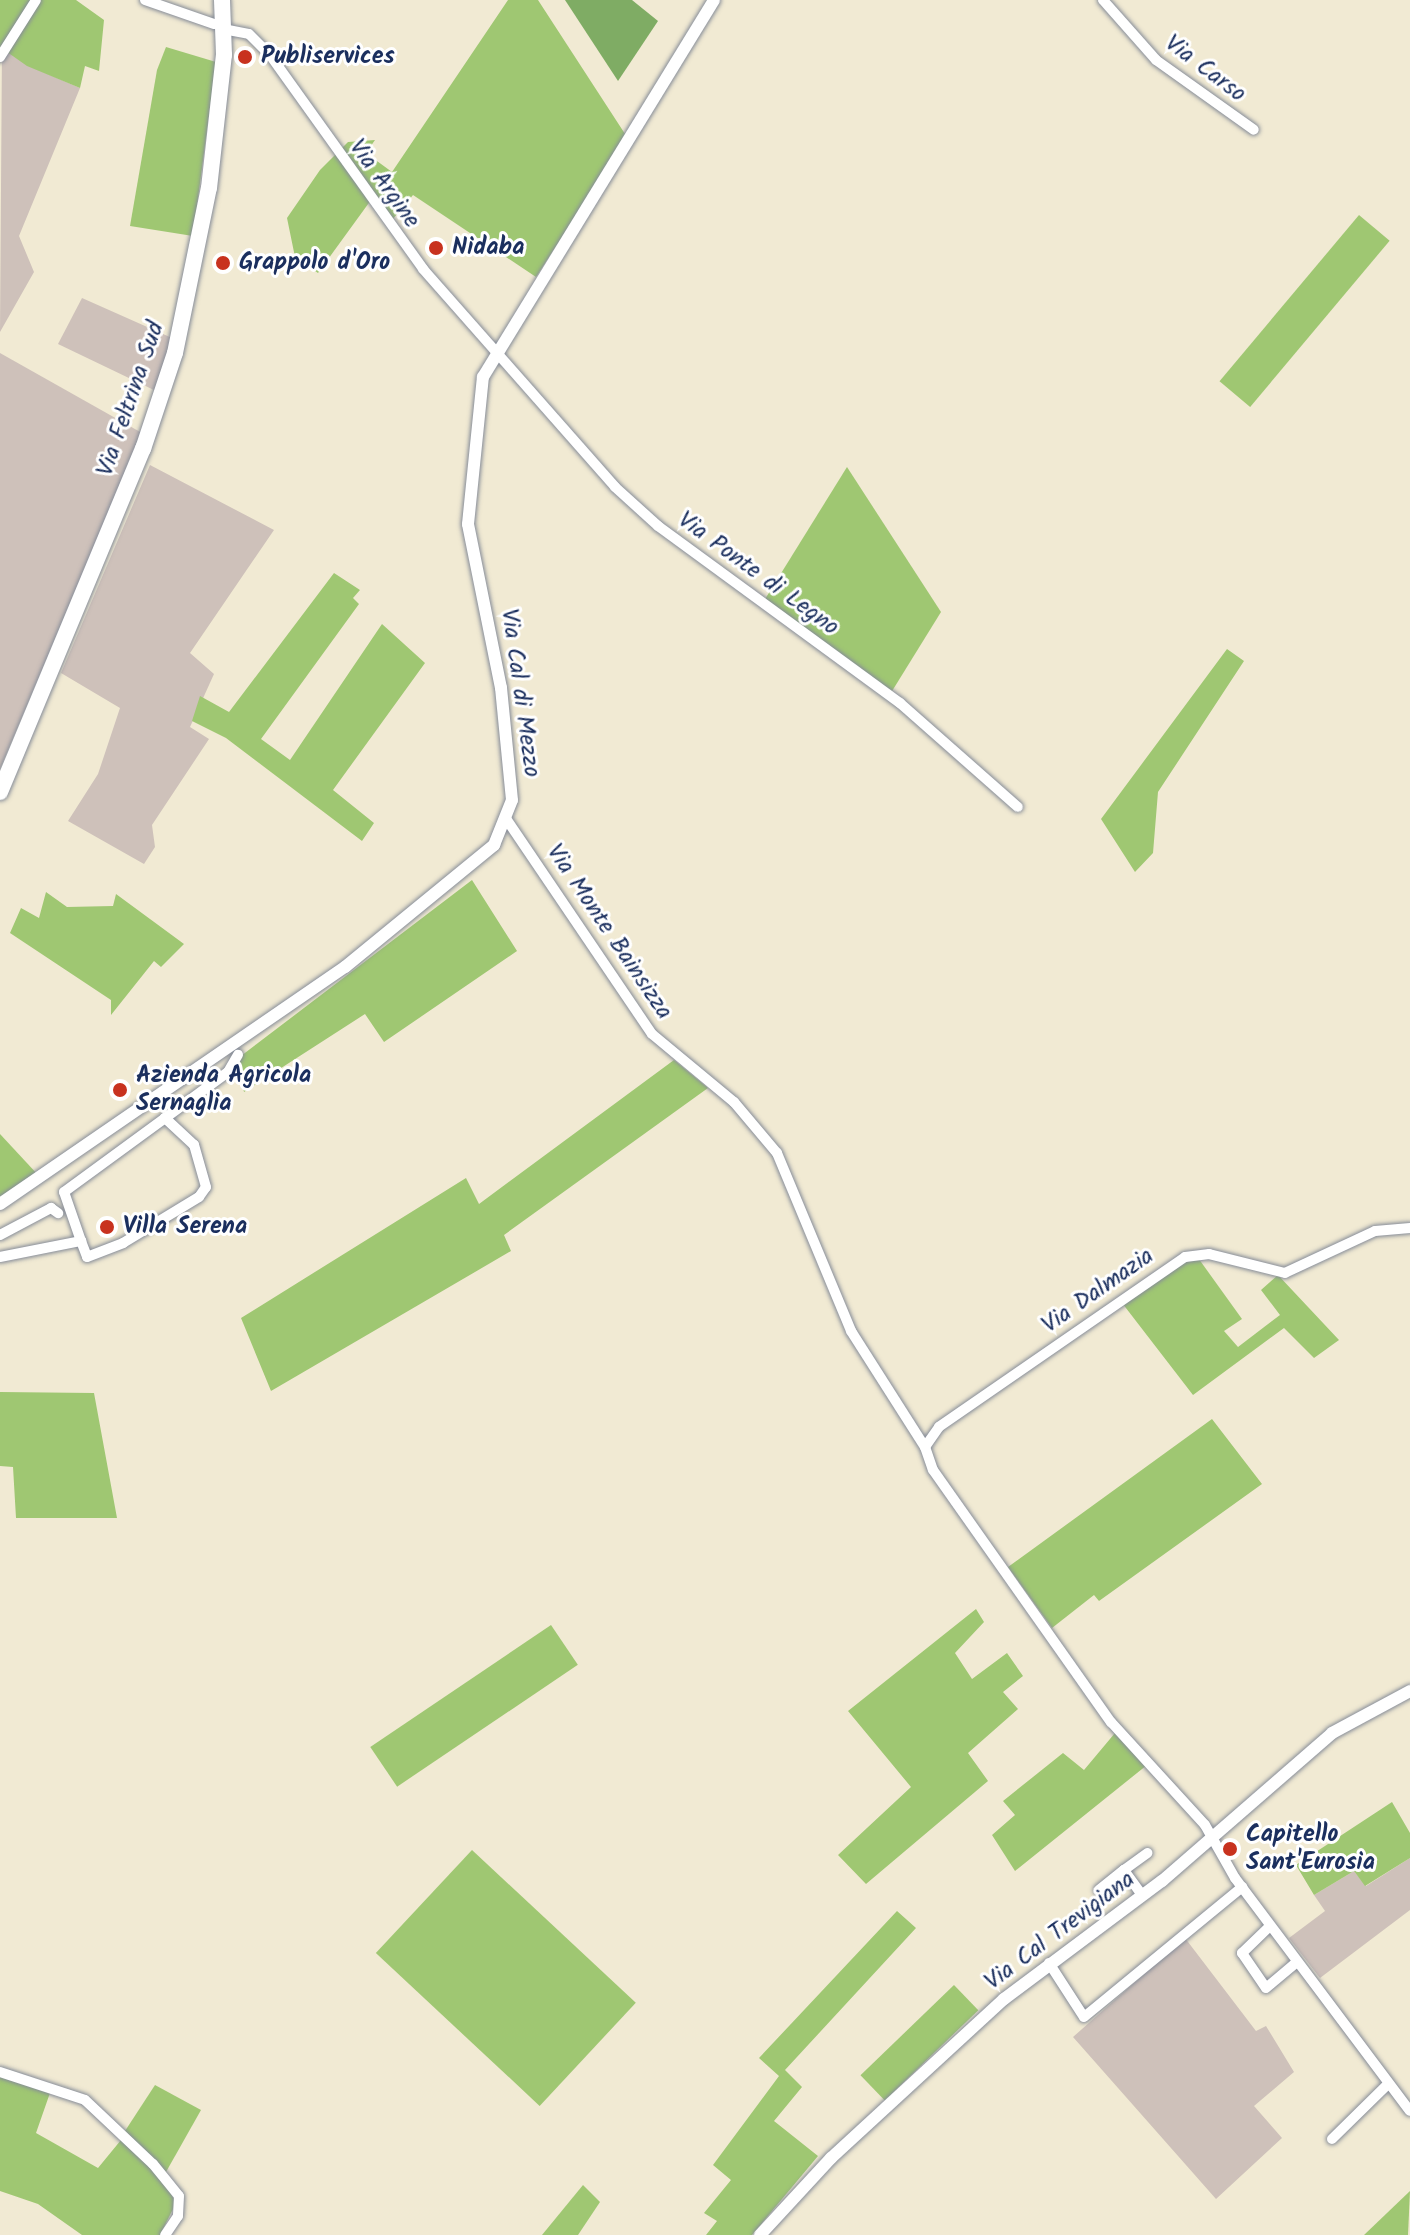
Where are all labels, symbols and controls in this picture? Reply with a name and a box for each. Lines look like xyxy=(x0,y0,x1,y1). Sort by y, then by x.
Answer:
street label: Via Carso xyxy=(1159,29,1251,109)
place label: Publiservices xyxy=(261,43,395,71)
marker: Publiservices xyxy=(236,48,254,66)
street label: Via Argine xyxy=(342,134,426,234)
place label: Nidaba xyxy=(452,234,524,262)
marker: Nidaba xyxy=(427,239,445,257)
place label: Grappolo d'Oro xyxy=(239,249,390,277)
marker: Grappolo d'Oro xyxy=(214,254,232,272)
street label: Via Feltrina Sud xyxy=(91,318,171,480)
street label: Via Ponte di Legno xyxy=(672,506,844,642)
street label: Via Cal di Mezzo xyxy=(494,607,546,779)
street label: Via Monte Bainsizza xyxy=(540,839,678,1025)
place label: Azienda Agricola Sernaglia xyxy=(136,1062,311,1118)
marker: Azienda Agricola Sernaglia xyxy=(111,1081,129,1099)
place label: Villa Serena xyxy=(123,1213,247,1241)
marker: Villa Serena xyxy=(98,1218,116,1236)
street label: Via Dalmazia xyxy=(1037,1242,1159,1340)
place label: Capitello Sant'Eurosia xyxy=(1246,1821,1375,1877)
marker: Capitello Sant'Eurosia xyxy=(1221,1840,1239,1858)
street label: Via Cal Trevigiana xyxy=(979,1865,1141,1997)

